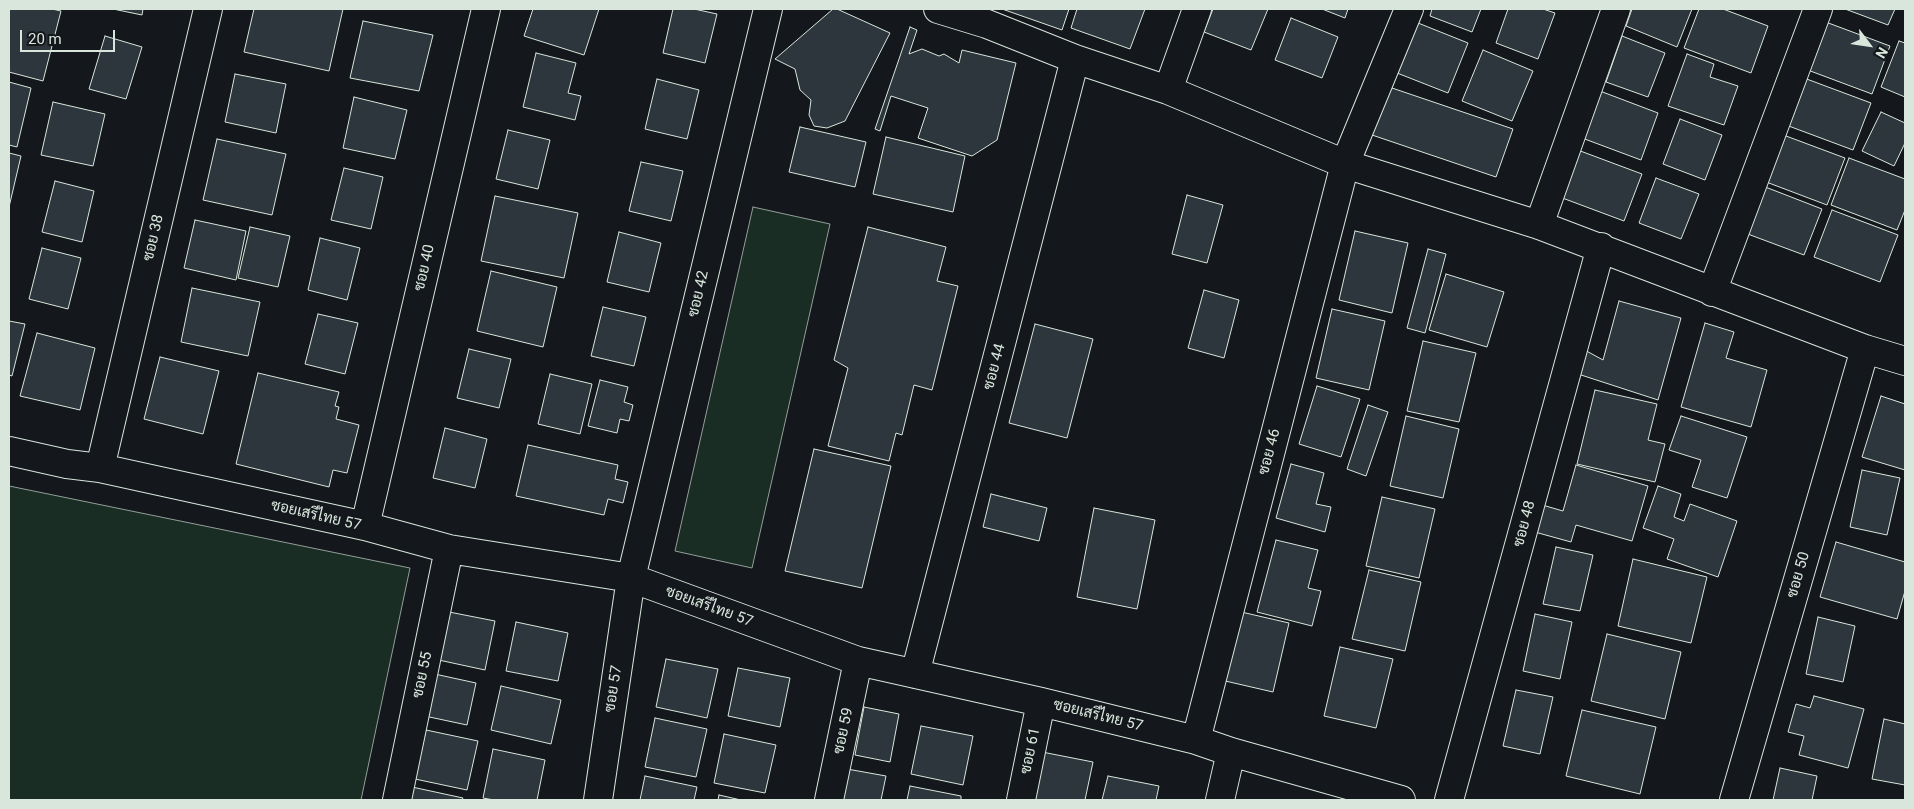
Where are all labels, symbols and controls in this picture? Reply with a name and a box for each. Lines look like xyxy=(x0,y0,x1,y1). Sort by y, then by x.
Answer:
scale bar xyxy=(22,20,118,52)
north arrow xyxy=(1844,20,1894,70)
text: 20 m xyxy=(28,30,62,48)
text: N xyxy=(1872,44,1891,61)
street label: ซอย 38 xyxy=(140,213,168,263)
street label: ซอย 40 xyxy=(411,243,439,293)
street label: ซอย 42 xyxy=(685,269,713,319)
street label: ซอย 44 xyxy=(980,342,1010,392)
street label: ซอย 46 xyxy=(1255,427,1285,477)
street label: ซอยเสรีไทย 57 xyxy=(269,497,363,535)
street label: ซอย 48 xyxy=(1510,499,1540,549)
street label: ซอย 50 xyxy=(1784,550,1814,600)
street label: ซอยเสรีไทย 57 xyxy=(663,583,755,631)
street label: ซอย 55 xyxy=(409,650,437,700)
street label: ซอย 57 xyxy=(601,664,627,714)
street label: ซอยเสรีไทย 57 xyxy=(1051,696,1145,736)
street label: ซอย 59 xyxy=(830,706,858,756)
street label: ซอย 61 xyxy=(1017,726,1045,776)

